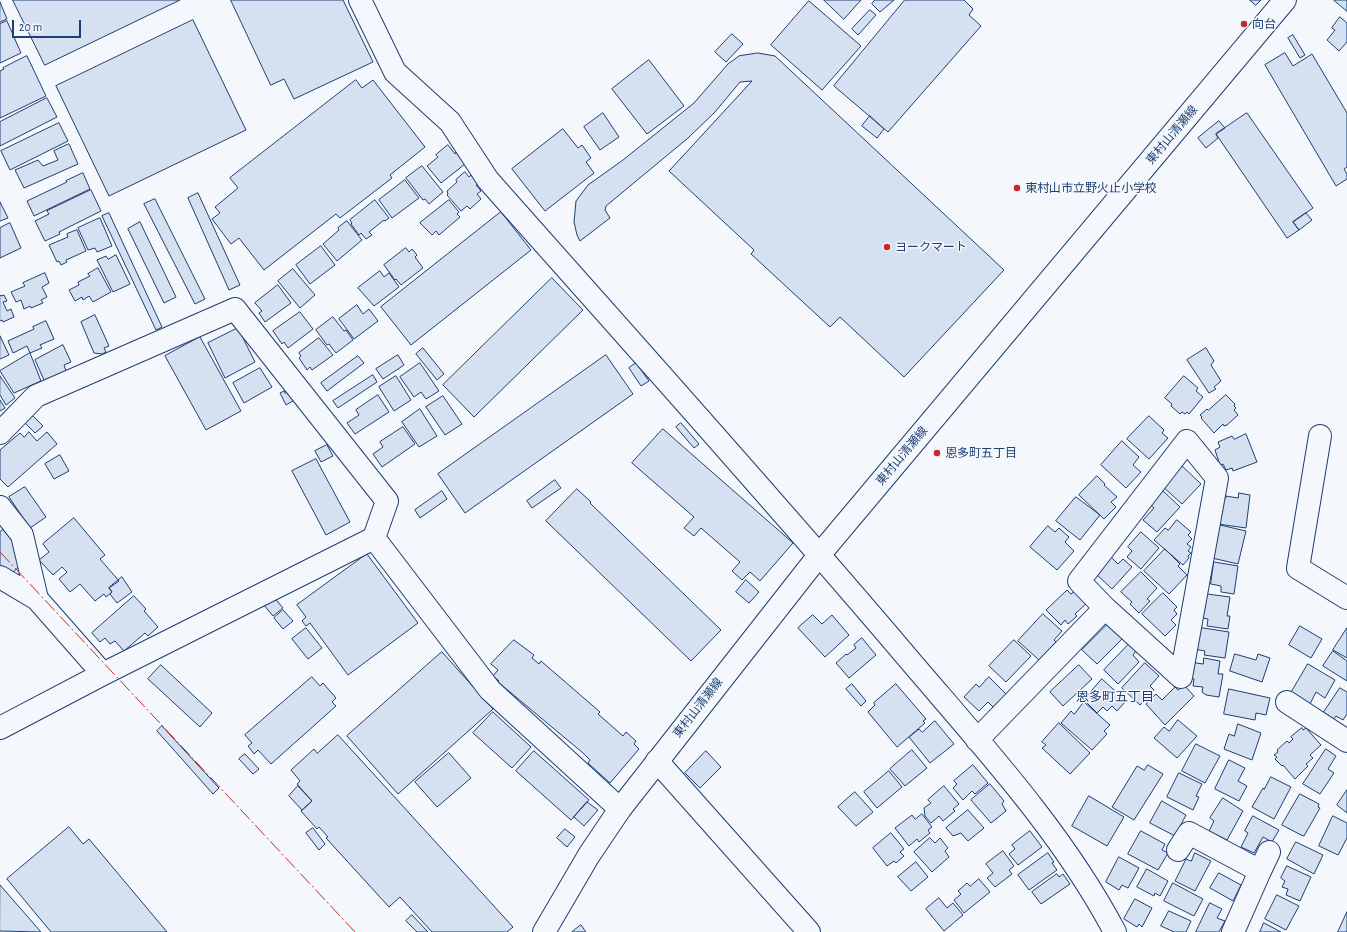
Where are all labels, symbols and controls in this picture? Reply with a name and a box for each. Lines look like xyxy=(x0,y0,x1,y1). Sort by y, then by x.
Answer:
scale bar xyxy=(14,12,83,38)
place label: 向台 xyxy=(1252,17,1276,31)
marker: 向台 xyxy=(1239,19,1249,29)
text: 20 m xyxy=(19,21,42,33)
street label: 東村山清瀬線 xyxy=(1143,103,1201,167)
place label: 東村山市立野火止小学校 xyxy=(1025,181,1157,195)
marker: 東村山市立野火止小学校 xyxy=(1012,183,1022,193)
place label: ヨークマート xyxy=(895,240,967,254)
marker: ヨークマート xyxy=(882,242,892,252)
street label: 東村山清瀬線 xyxy=(873,424,931,488)
place label: 恩多町五丁目 xyxy=(945,446,1017,460)
marker: 恩多町五丁目 xyxy=(932,448,942,458)
street label: 東村山清瀬線 xyxy=(670,675,726,741)
district label: 恩多町五丁目 xyxy=(1076,689,1154,705)

